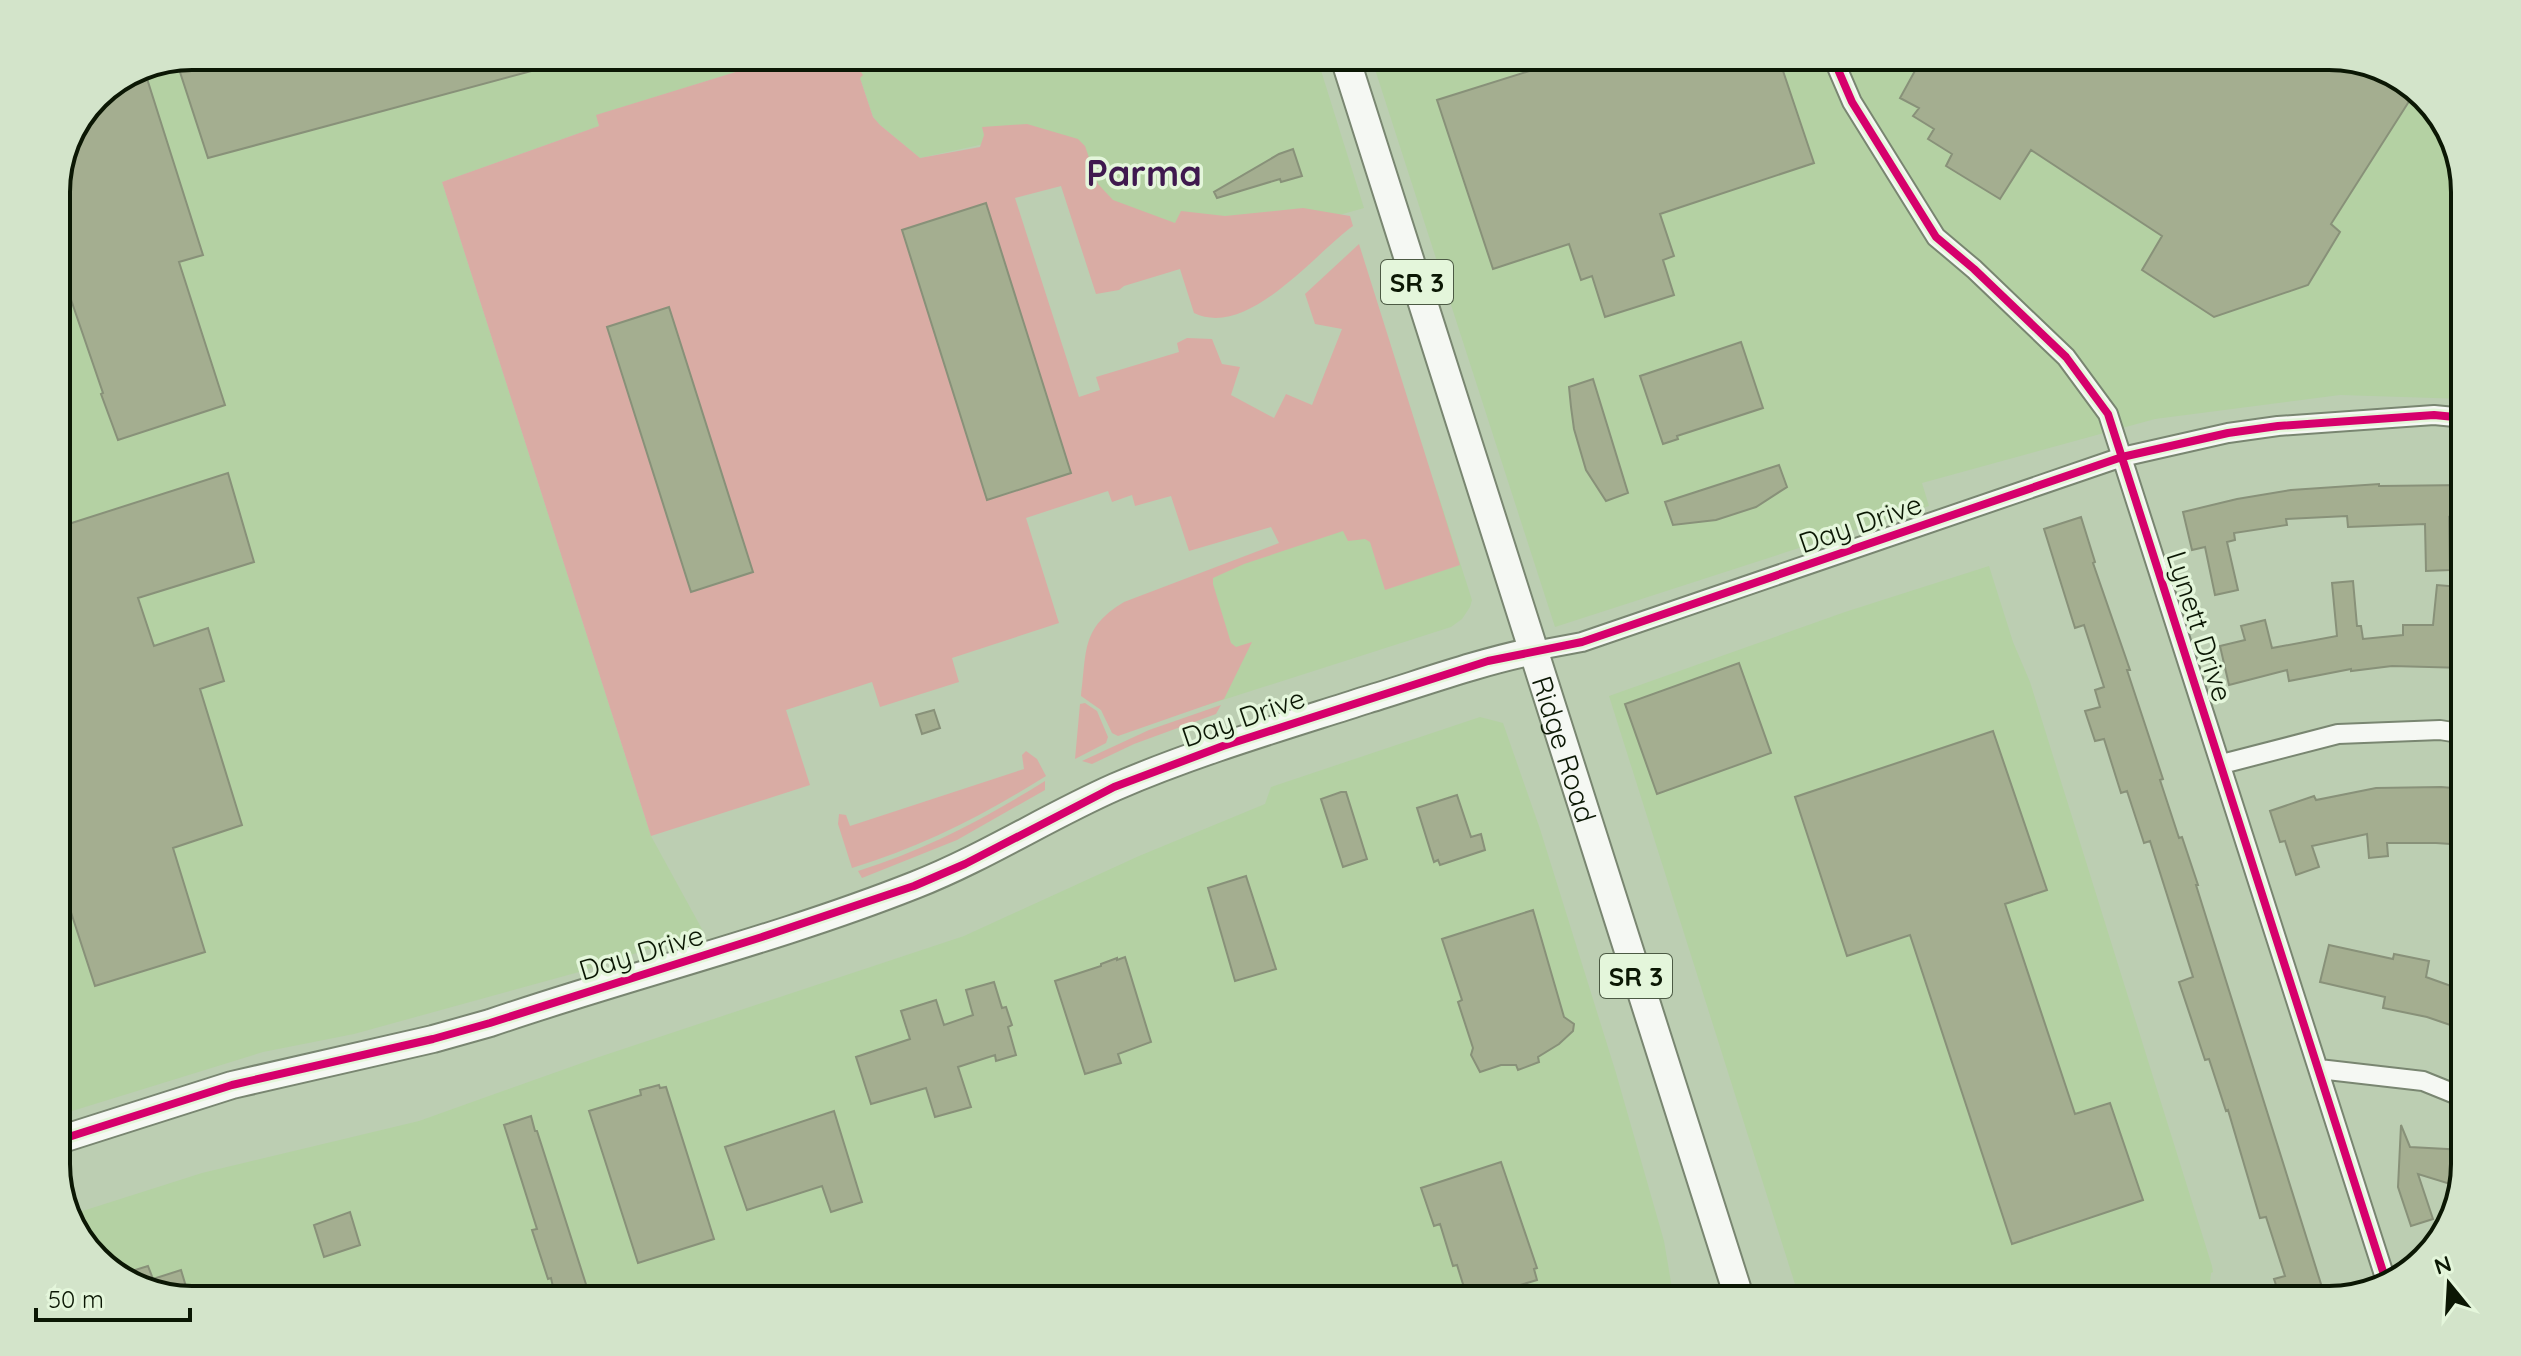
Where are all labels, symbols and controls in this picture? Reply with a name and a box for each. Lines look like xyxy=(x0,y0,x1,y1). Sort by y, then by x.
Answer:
district label: Parma xyxy=(1086,150,1202,195)
road number: SR 3 xyxy=(1381,260,1453,304)
street label: Day Drive xyxy=(1794,486,1926,560)
street label: Lynett Drive xyxy=(2159,546,2241,706)
street label: Ridge Road xyxy=(1525,671,1604,827)
street label: Day Drive xyxy=(1177,680,1309,754)
street label: Day Drive xyxy=(575,917,707,987)
road number: SR 3 xyxy=(1600,954,1672,998)
north arrow xyxy=(2409,1244,2489,1324)
text: N xyxy=(2431,1249,2455,1281)
scale bar xyxy=(36,1272,190,1322)
text: 50 m xyxy=(48,1284,104,1314)

